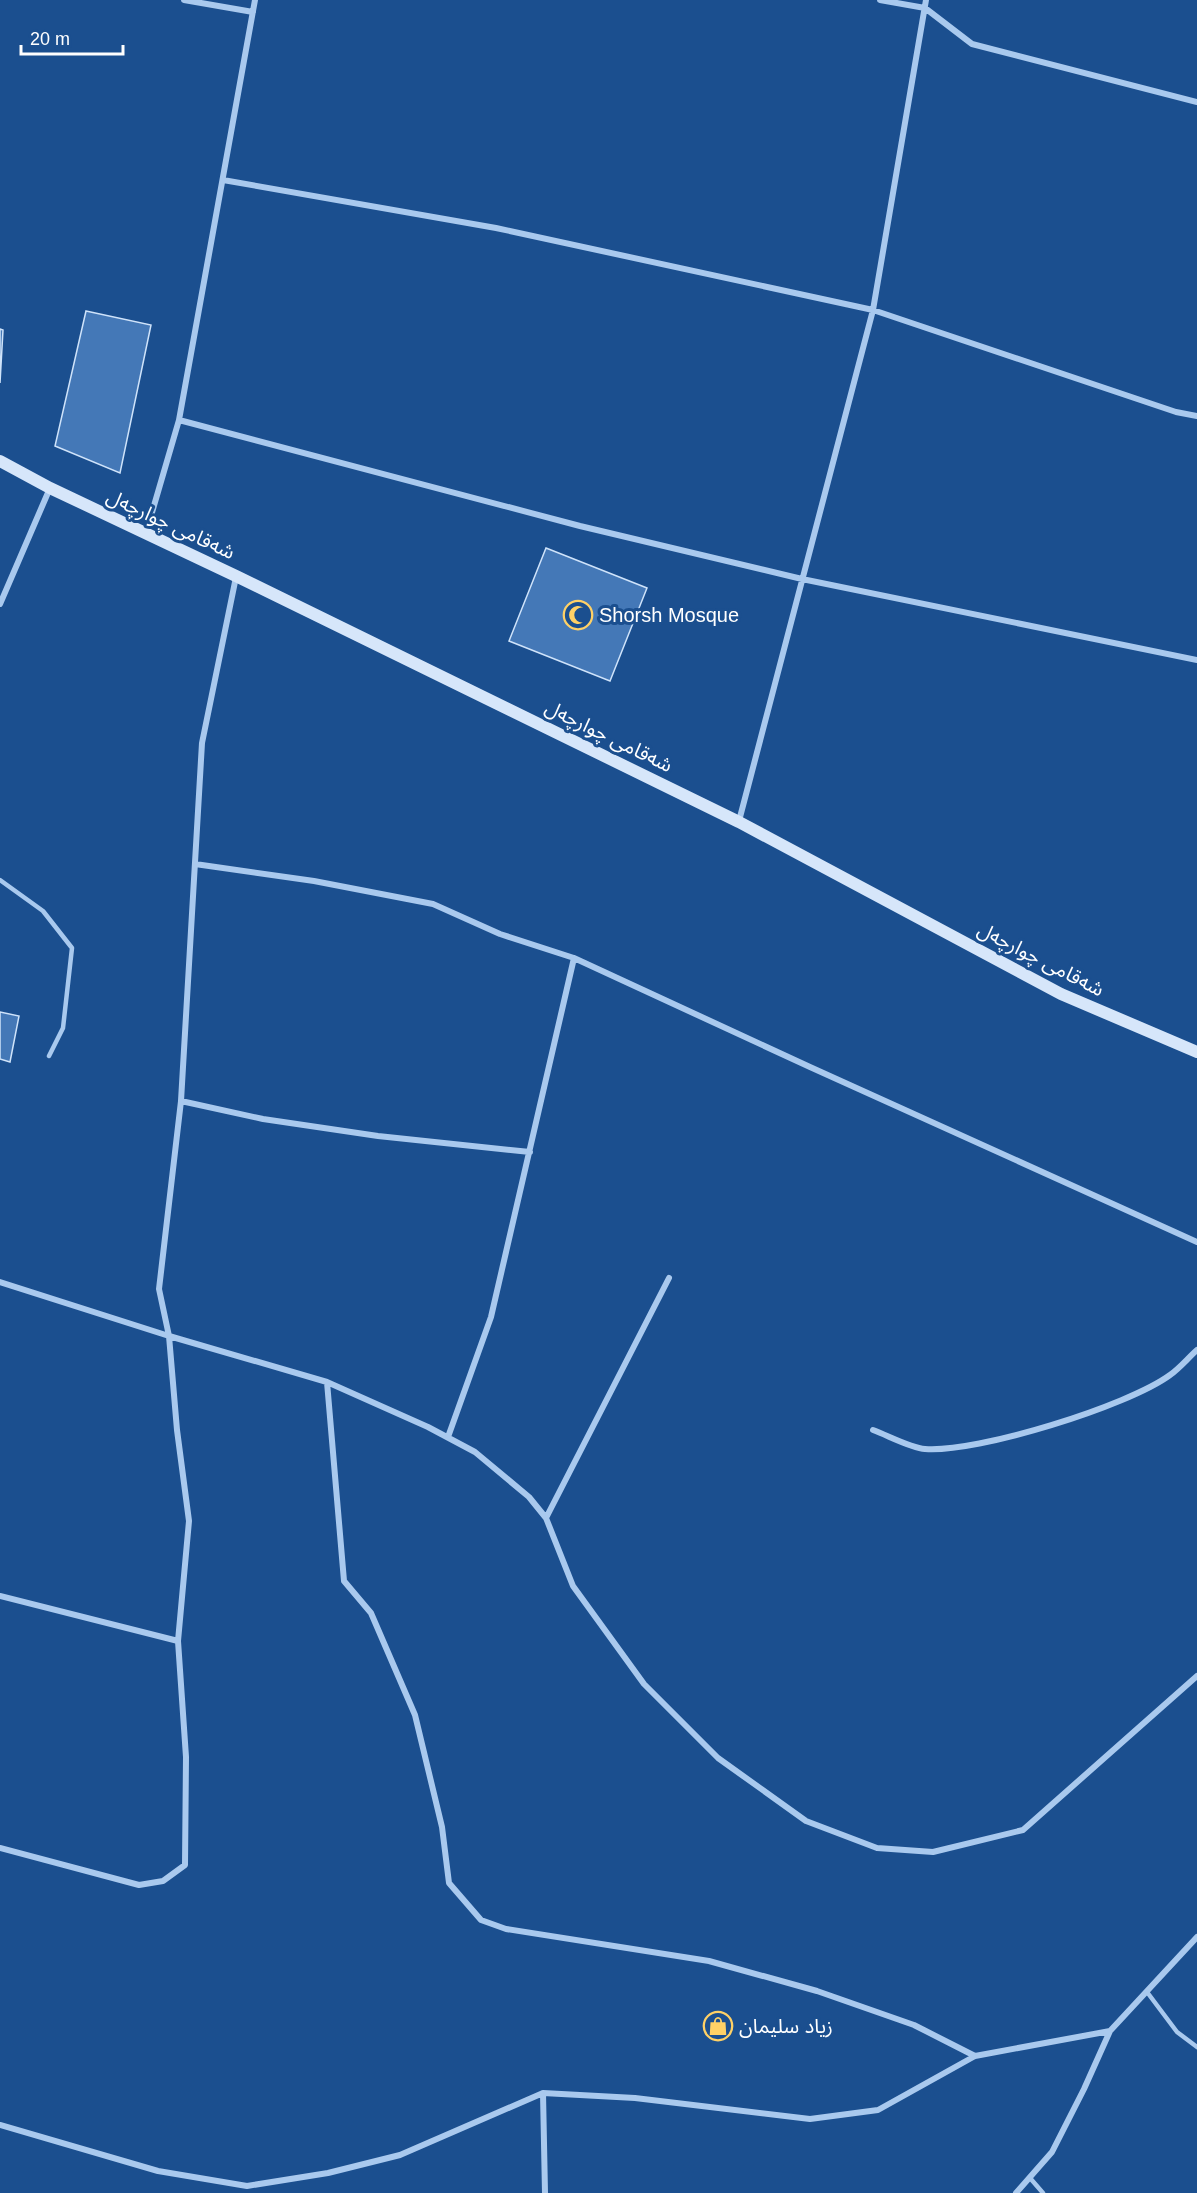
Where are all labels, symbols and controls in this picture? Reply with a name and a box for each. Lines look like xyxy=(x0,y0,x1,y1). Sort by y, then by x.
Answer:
scale bar xyxy=(21,18,123,56)
text: 20 m xyxy=(30,29,70,49)
street label: شەقامی چوارچەل xyxy=(103,485,239,565)
mosque icon: Shorsh Mosque xyxy=(562,599,594,631)
place label: Shorsh Mosque xyxy=(599,604,739,626)
street label: شەقامی چوارچەل xyxy=(541,696,676,778)
street label: شەقامی چوارچەل xyxy=(973,918,1108,1002)
shop icon: زياد سليمان xyxy=(702,2010,734,2042)
place label: زياد سليمان xyxy=(739,2015,833,2038)

